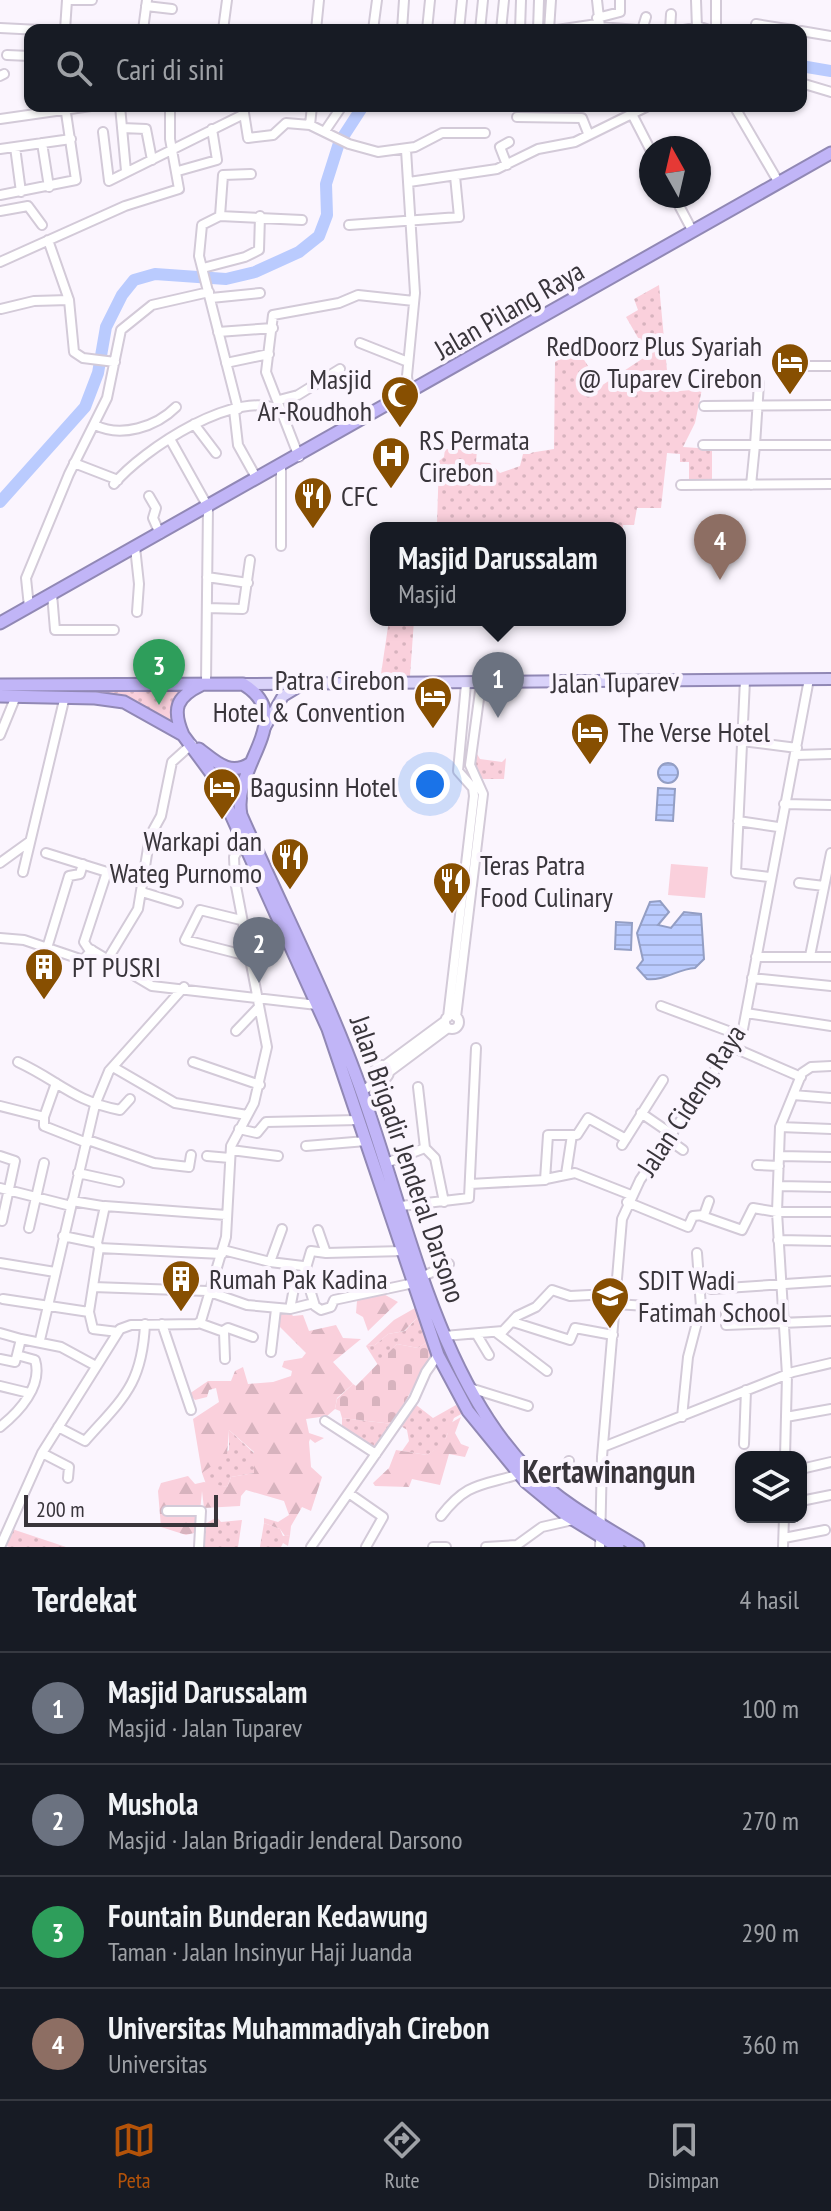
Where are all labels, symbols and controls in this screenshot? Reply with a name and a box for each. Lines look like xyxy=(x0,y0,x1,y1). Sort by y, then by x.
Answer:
search box xyxy=(24,24,807,112)
icon: search xyxy=(52,46,96,90)
text: Cari di sini xyxy=(116,49,225,88)
north arrow xyxy=(639,136,711,208)
street label: Jalan Pilang Raya xyxy=(426,252,590,368)
place label: RedDoorz Plus Syariah @ Tuparev Cirebon xyxy=(546,327,762,396)
hotel icon: RedDoorz Plus Syariah @ Tuparev Cirebon xyxy=(769,341,811,396)
place label: Masjid Ar-Roudhoh xyxy=(257,360,372,429)
mosque icon: Masjid Ar-Roudhoh xyxy=(379,374,421,429)
place label: RS Permata Cirebon xyxy=(419,421,530,490)
hospital icon: RS Permata Cirebon xyxy=(370,435,412,490)
restaurant icon: CFC xyxy=(292,475,334,530)
place label: CFC xyxy=(341,477,378,514)
pin: 4 xyxy=(694,514,746,580)
popup xyxy=(370,522,626,626)
text: Masjid Darussalam xyxy=(398,538,598,577)
text: Masjid xyxy=(398,577,457,610)
pin: 3 xyxy=(133,639,185,705)
pin: 1 xyxy=(472,652,524,718)
place label: Patra Cirebon Hotel & Convention xyxy=(213,661,405,730)
street label: Jalan Tuparev xyxy=(549,662,680,701)
hotel icon: Patra Cirebon Hotel & Convention xyxy=(412,675,454,730)
hotel icon: The Verse Hotel xyxy=(569,711,611,766)
place label: The Verse Hotel xyxy=(618,713,771,750)
your location xyxy=(410,764,450,804)
hotel icon: Bagusinn Hotel xyxy=(201,766,243,821)
place label: Bagusinn Hotel xyxy=(250,768,398,805)
place label: Warkapi dan Wateg Purnomo xyxy=(110,822,262,891)
restaurant icon: Warkapi dan Wateg Purnomo xyxy=(269,836,311,891)
place label: Teras Patra Food Culinary xyxy=(480,846,613,915)
restaurant icon: Teras Patra Food Culinary xyxy=(431,860,473,915)
pin: 2 xyxy=(233,917,285,983)
building icon: PT PUSRI xyxy=(23,946,65,1001)
place label: PT PUSRI xyxy=(72,948,161,985)
street label: Jalan Brigadir Jenderal Darsono xyxy=(342,1010,475,1307)
street label: Jalan Cideng Raya xyxy=(627,1017,753,1183)
building icon: Rumah Pak Kadina xyxy=(160,1258,202,1313)
place label: Rumah Pak Kadina xyxy=(209,1260,388,1297)
place label: SDIT Wadi Fatimah School xyxy=(638,1261,788,1330)
school or university icon: SDIT Wadi Fatimah School xyxy=(589,1275,631,1330)
district label: Kertawinangun xyxy=(523,1450,695,1492)
map controls xyxy=(735,1451,807,1523)
button: layers xyxy=(735,1451,807,1523)
scale bar xyxy=(24,1491,218,1527)
text: 200 m xyxy=(36,1495,85,1523)
text: Terdekat xyxy=(32,1577,137,1621)
text: 4 hasil xyxy=(739,1583,799,1616)
text: Masjid Darussalam xyxy=(108,1672,307,1711)
text: 1 xyxy=(52,1692,64,1725)
text: 100 m xyxy=(741,1692,799,1725)
text: Masjid · Jalan Tuparev xyxy=(108,1711,302,1744)
text: Mushola xyxy=(108,1784,198,1823)
text: 2 xyxy=(52,1804,64,1837)
text: 270 m xyxy=(741,1804,799,1837)
text: Masjid · Jalan Brigadir Jenderal Darsono xyxy=(108,1823,462,1856)
text: Fountain Bunderan Kedawung xyxy=(108,1896,428,1935)
text: 3 xyxy=(52,1916,64,1949)
text: 290 m xyxy=(741,1916,799,1949)
text: Taman · Jalan Insinyur Haji Juanda xyxy=(108,1935,412,1968)
text: Universitas Muhammadiyah Cirebon xyxy=(108,2008,489,2047)
text: 4 xyxy=(52,2028,64,2061)
text: 360 m xyxy=(741,2028,799,2061)
text: Universitas xyxy=(108,2047,207,2080)
tab: Peta xyxy=(112,2118,156,2194)
tab: Rute xyxy=(380,2118,424,2194)
tab: Disimpan xyxy=(648,2118,719,2194)

